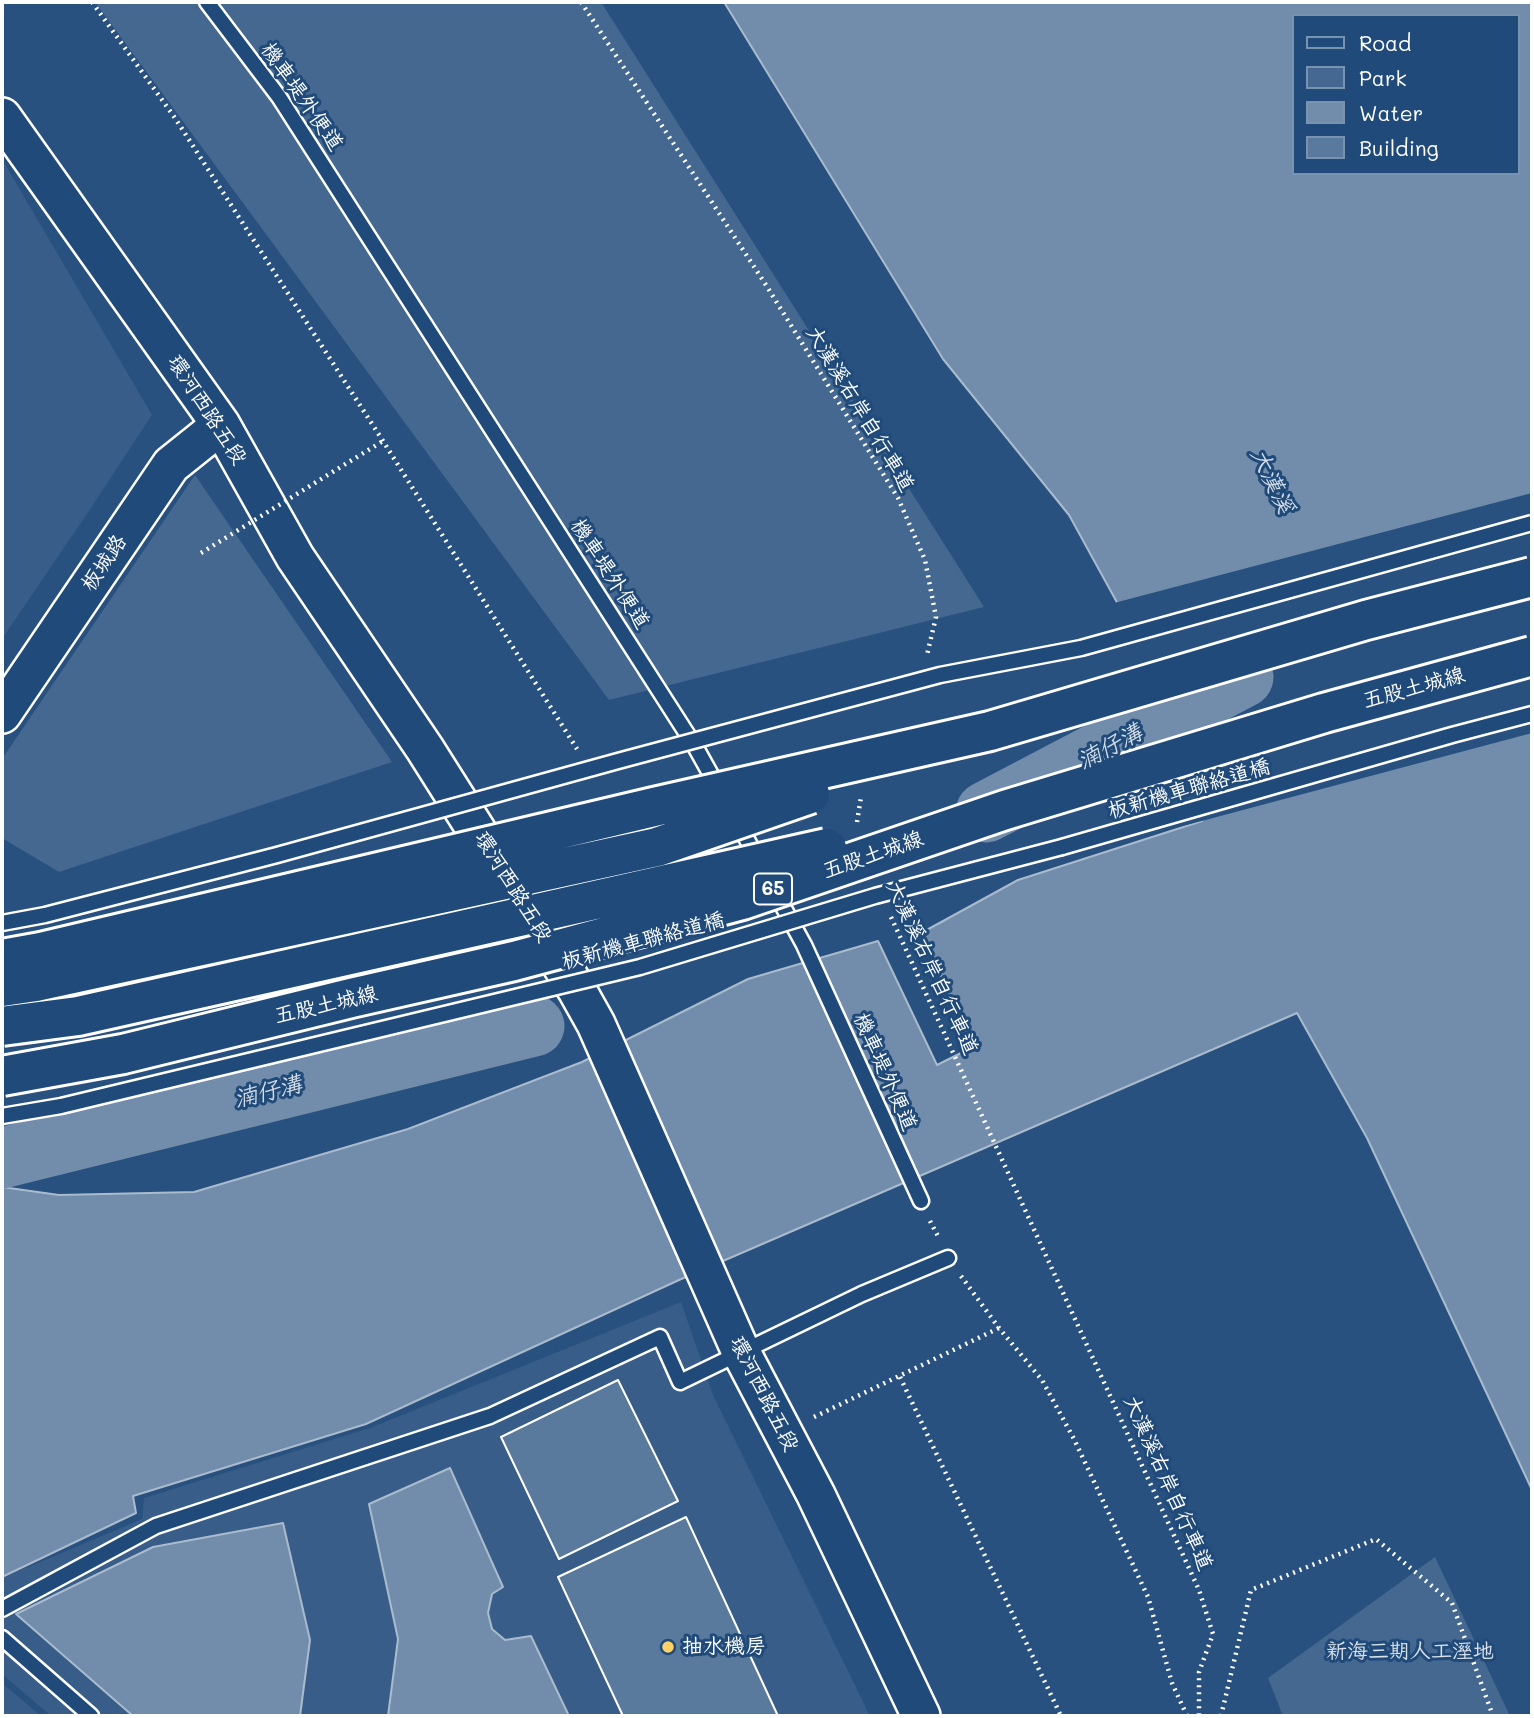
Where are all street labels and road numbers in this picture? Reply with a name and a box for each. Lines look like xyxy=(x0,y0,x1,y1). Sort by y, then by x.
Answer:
street label: 機車堤外便道 xyxy=(256,38,348,156)
street label: 大漢溪右岸自行車道 xyxy=(801,322,919,496)
street label: 環河西路五段 xyxy=(162,350,252,470)
street label: 機車堤外便道 xyxy=(565,514,655,634)
street label: 板城路 xyxy=(76,530,132,596)
street label: 五股土城線 xyxy=(1360,662,1468,714)
street label: 板新機車聯絡道橋 xyxy=(1105,754,1273,824)
street label: 五股土城線 xyxy=(819,826,927,884)
street label: 環河西路五段 xyxy=(469,827,557,947)
road number: 65 xyxy=(754,874,792,904)
street label: 大漢溪右岸自行車道 xyxy=(881,877,983,1059)
street label: 板新機車聯絡道橋 xyxy=(559,907,727,975)
street label: 五股土城線 xyxy=(272,981,380,1029)
street label: 機車堤外便道 xyxy=(848,1009,922,1135)
street label: 環河西路五段 xyxy=(724,1332,804,1456)
street label: 大漢溪右岸自行車道 xyxy=(1118,1392,1218,1574)

